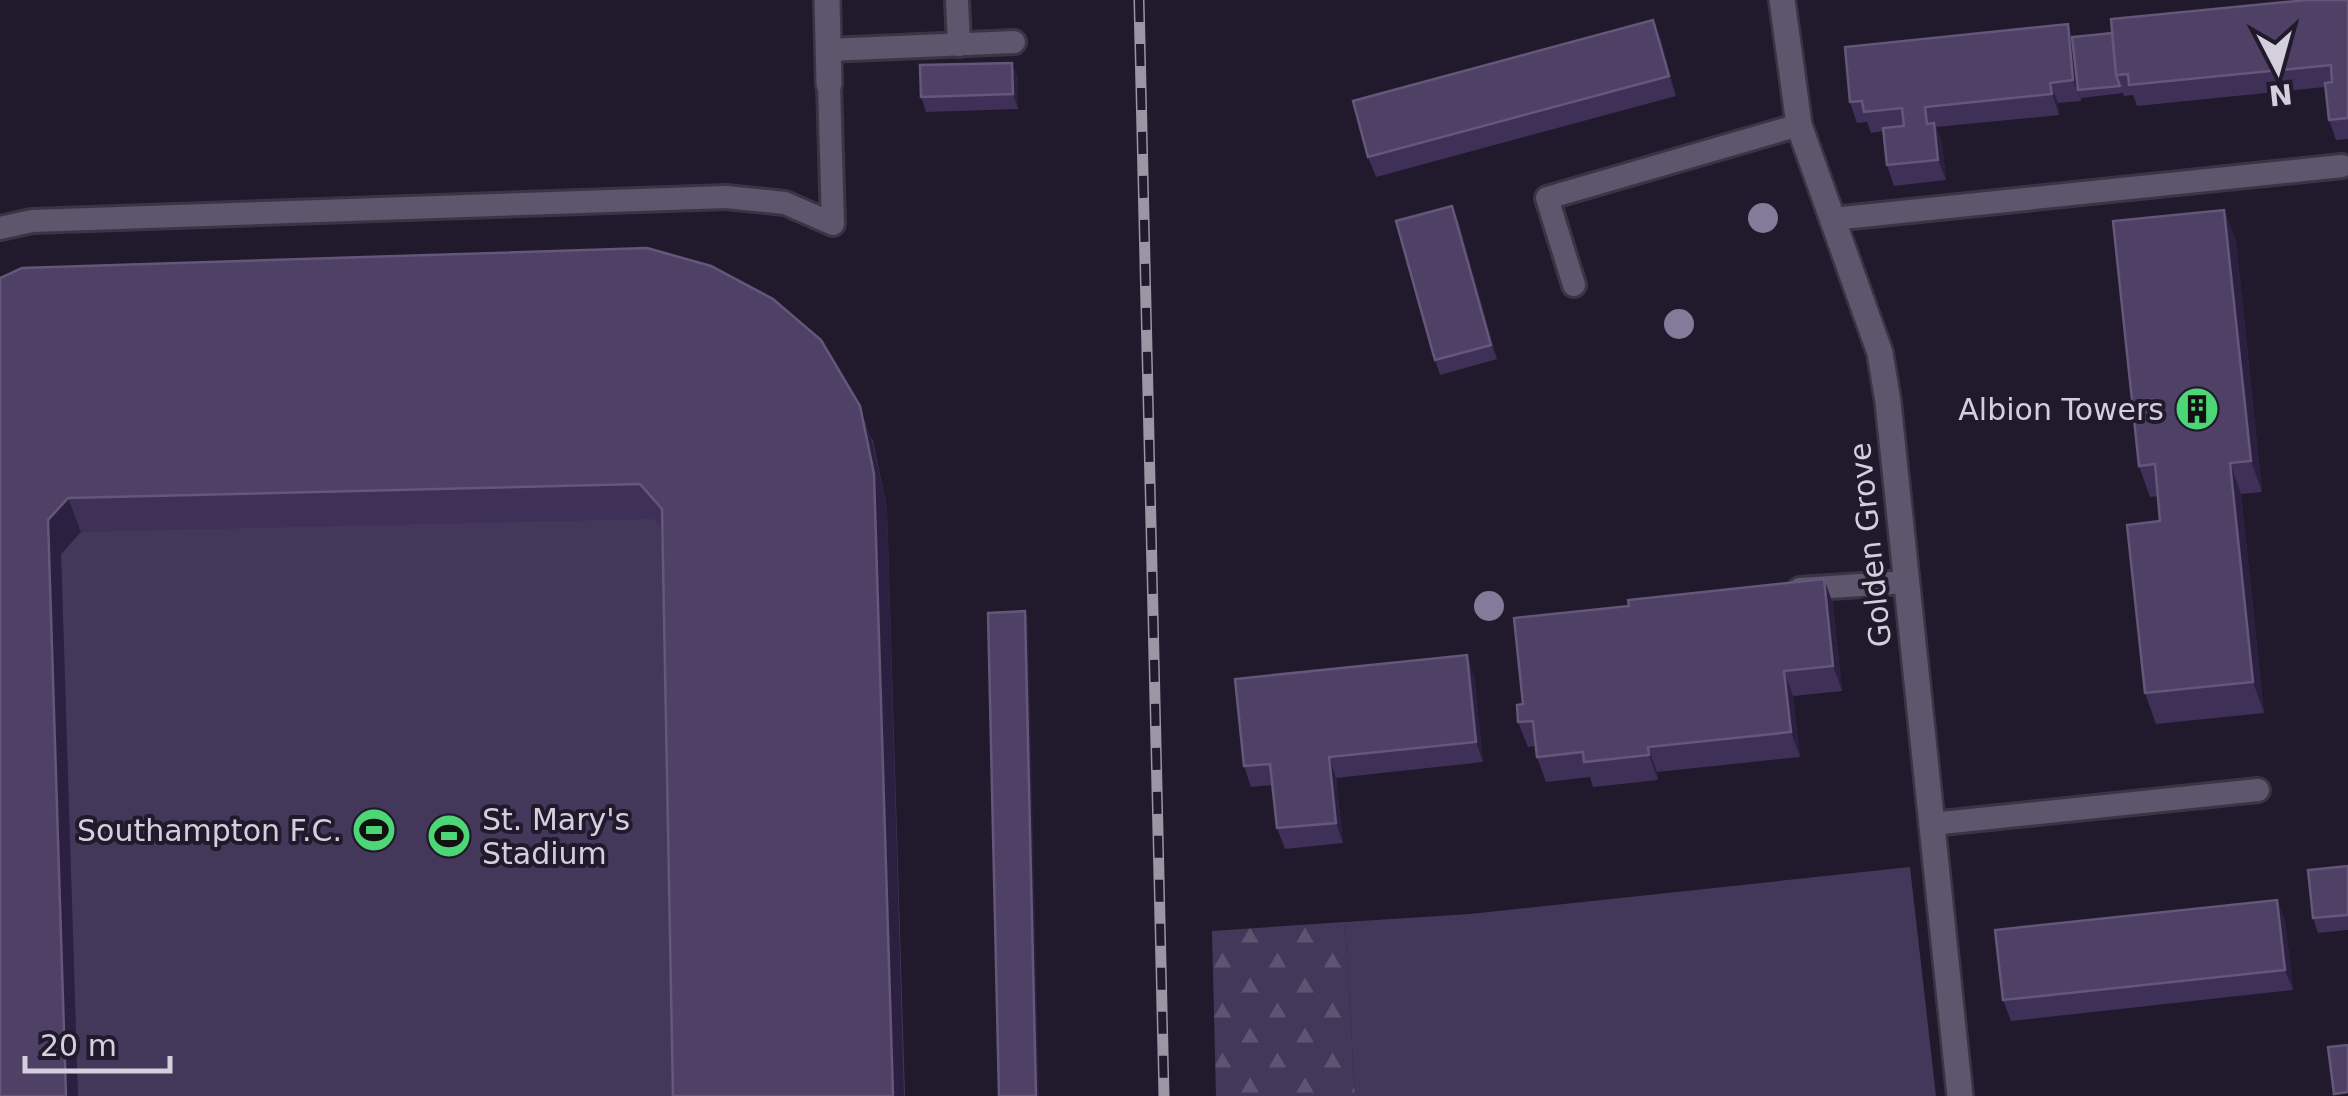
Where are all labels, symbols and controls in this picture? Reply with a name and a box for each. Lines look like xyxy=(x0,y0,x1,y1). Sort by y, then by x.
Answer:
north arrow xyxy=(2228,20,2328,120)
text: N xyxy=(2267,77,2294,112)
building icon: Albion Towers xyxy=(2174,386,2220,432)
place label: Albion Towers xyxy=(1958,392,2164,427)
street label: Golden Grove xyxy=(1842,441,1898,649)
place label: St. Mary's Stadium xyxy=(482,802,630,871)
sports icon: Southampton F.C. xyxy=(351,807,397,853)
place label: Southampton F.C. xyxy=(77,813,342,848)
sports icon: St. Mary's Stadium xyxy=(426,813,472,859)
scale bar xyxy=(25,1011,170,1073)
text: 20 m xyxy=(40,1028,117,1063)

